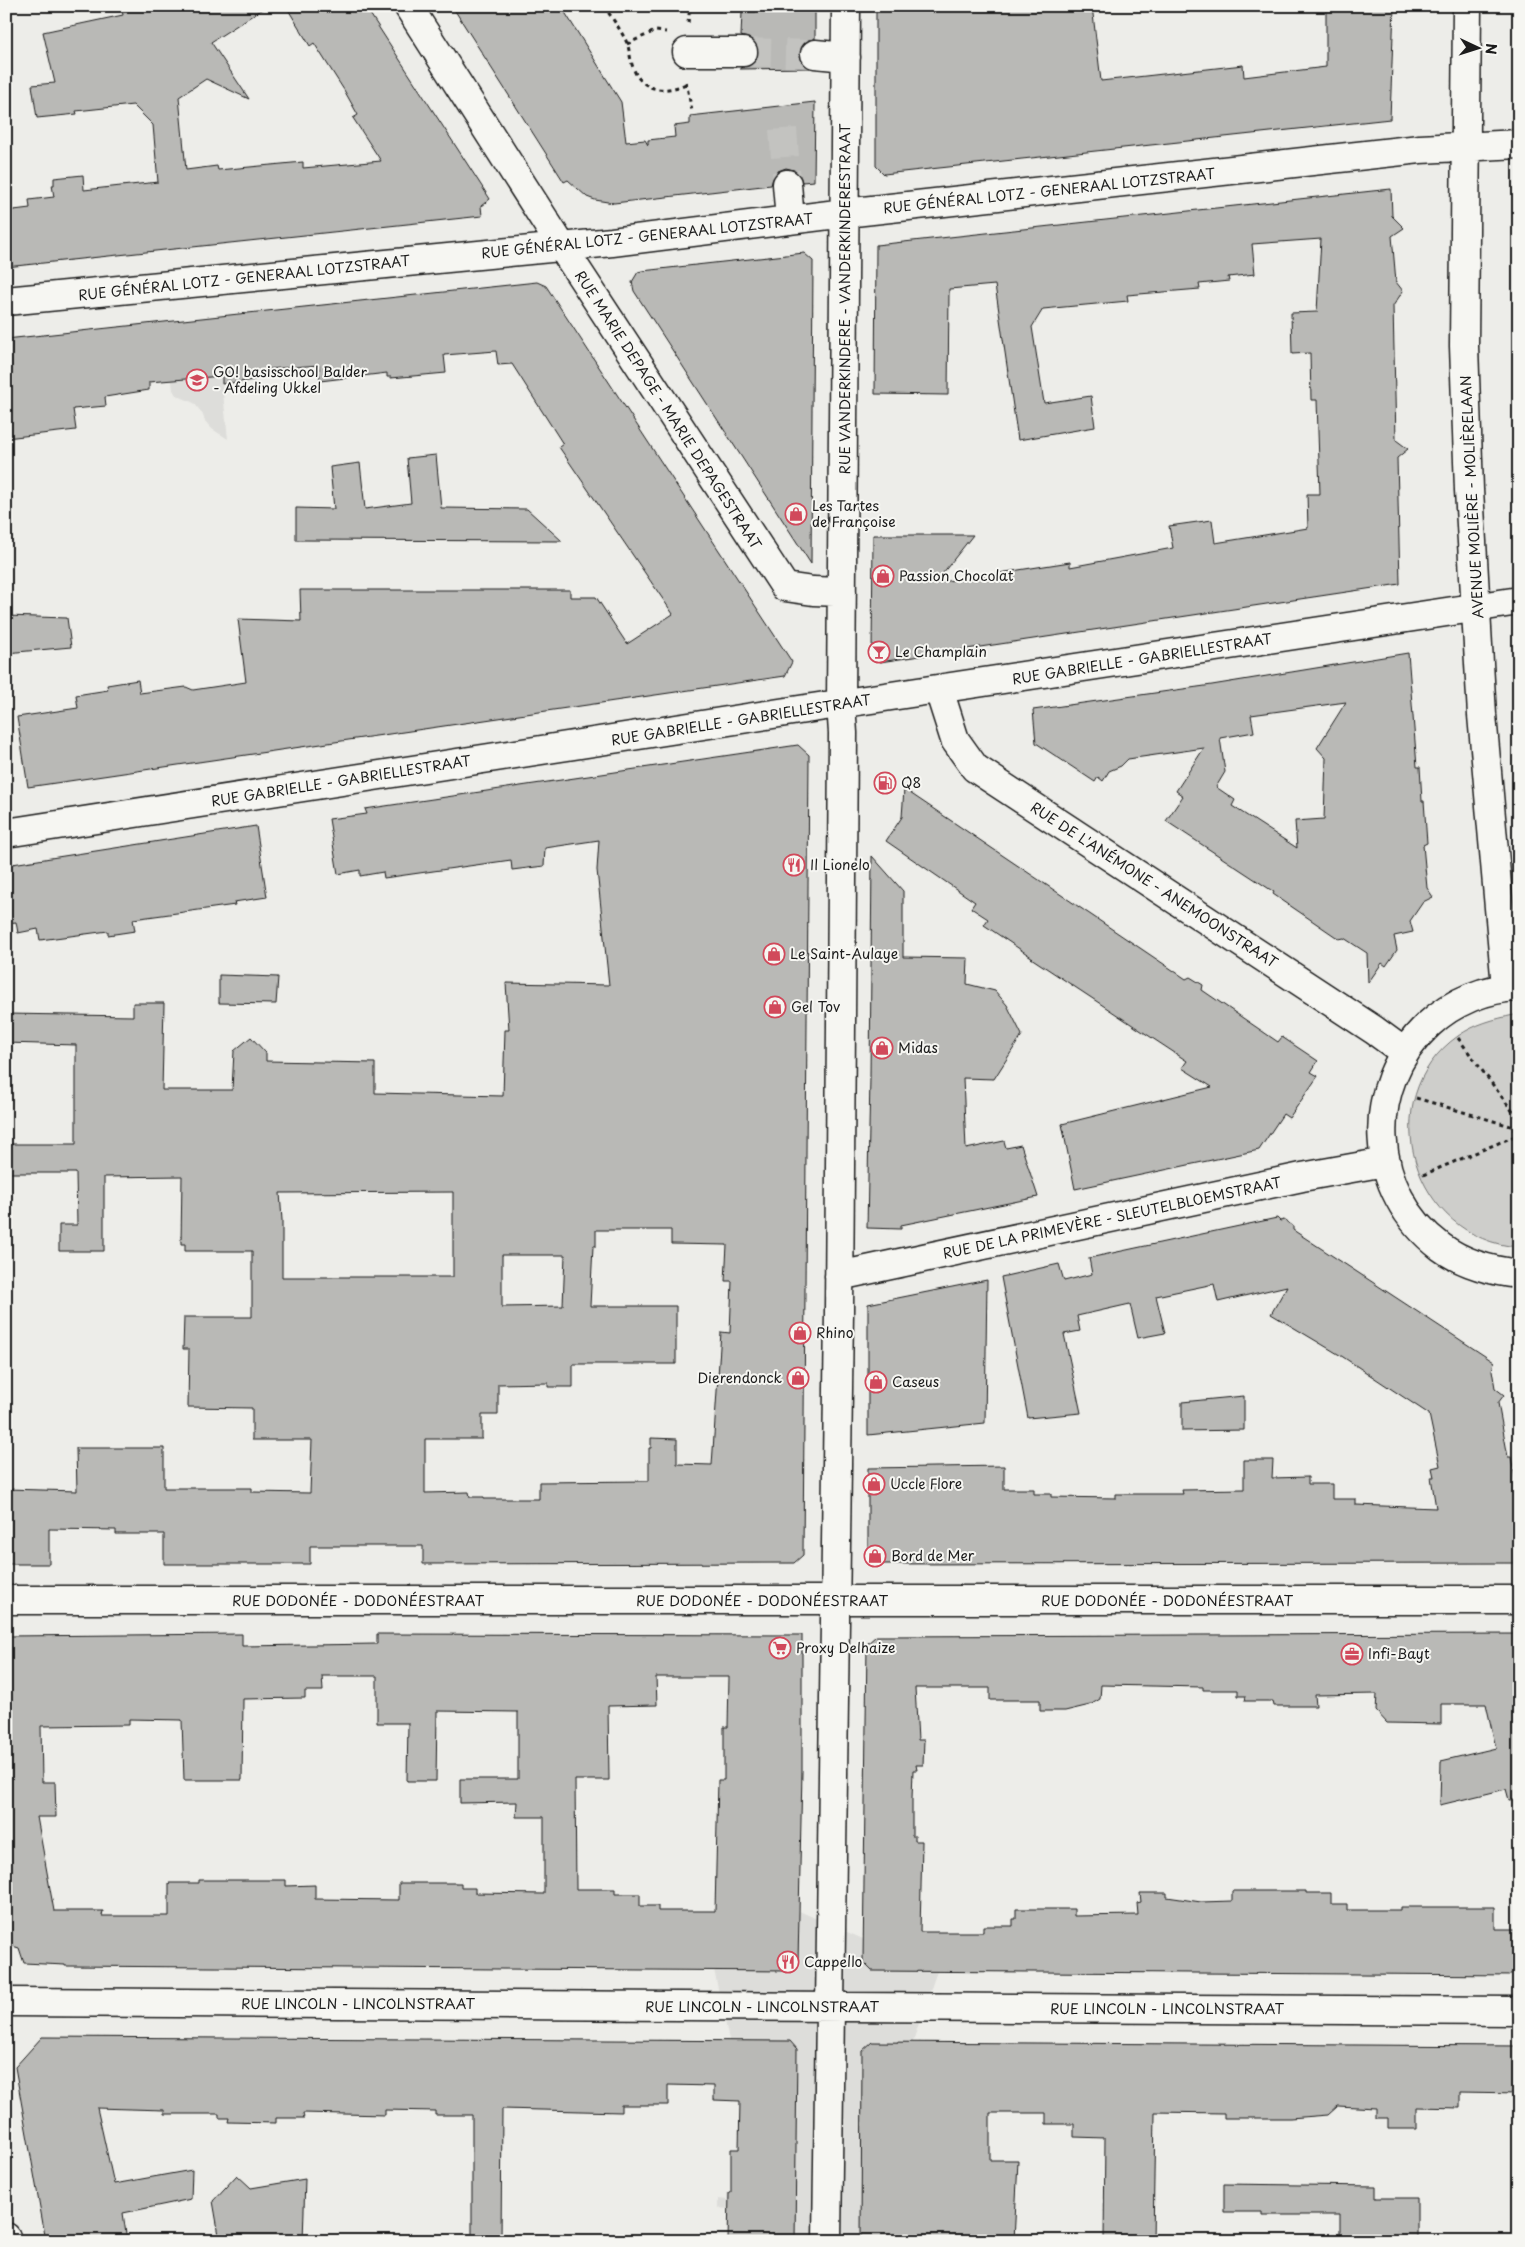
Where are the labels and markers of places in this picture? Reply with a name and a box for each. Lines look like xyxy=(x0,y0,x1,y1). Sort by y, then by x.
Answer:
place label: GO! basisschool Balder - Afdeling Ukkel xyxy=(213,361,368,398)
school or university icon: GO! basisschool Balder - Afdeling Ukkel xyxy=(185,368,209,392)
place label: Les Tartes de Françoise xyxy=(812,495,896,532)
shop icon: Les Tartes de Françoise xyxy=(784,502,808,526)
shop icon: Passion Chocolat xyxy=(871,564,895,588)
place label: Passion Chocolat xyxy=(899,565,1014,586)
bar icon: Le Champlain xyxy=(867,640,891,664)
place label: Le Champlain xyxy=(895,641,987,662)
fuel station icon: Q8 xyxy=(873,771,897,795)
place label: Q8 xyxy=(901,772,921,793)
restaurant icon: Il Lionelo xyxy=(782,853,806,877)
place label: Il Lionelo xyxy=(810,854,870,875)
shop icon: Le Saint-Aulaye xyxy=(762,942,786,966)
place label: Le Saint-Aulaye xyxy=(790,943,898,964)
shop icon: Gel Tov xyxy=(763,995,787,1019)
place label: Gel Tov xyxy=(791,996,840,1017)
shop icon: Midas xyxy=(870,1036,894,1060)
place label: Midas xyxy=(898,1037,938,1058)
shop icon: Rhino xyxy=(788,1321,812,1345)
place label: Rhino xyxy=(816,1322,854,1343)
shop icon: Dierendonck xyxy=(786,1366,810,1390)
place label: Dierendonck xyxy=(698,1367,782,1388)
shop icon: Caseus xyxy=(864,1370,888,1394)
place label: Caseus xyxy=(892,1371,939,1392)
shop icon: Uccle Flore xyxy=(862,1472,886,1496)
place label: Uccle Flore xyxy=(890,1473,962,1494)
shop icon: Bord de Mer xyxy=(863,1544,887,1568)
place label: Bord de Mer xyxy=(891,1545,975,1566)
supermarket icon: Proxy Delhaize xyxy=(768,1636,792,1660)
place label: Proxy Delhaize xyxy=(796,1637,895,1658)
office icon: Infi-Bayt xyxy=(1340,1642,1364,1666)
place label: Infi-Bayt xyxy=(1368,1643,1430,1664)
restaurant icon: Cappello xyxy=(776,1950,800,1974)
place label: Cappello xyxy=(804,1951,863,1972)

